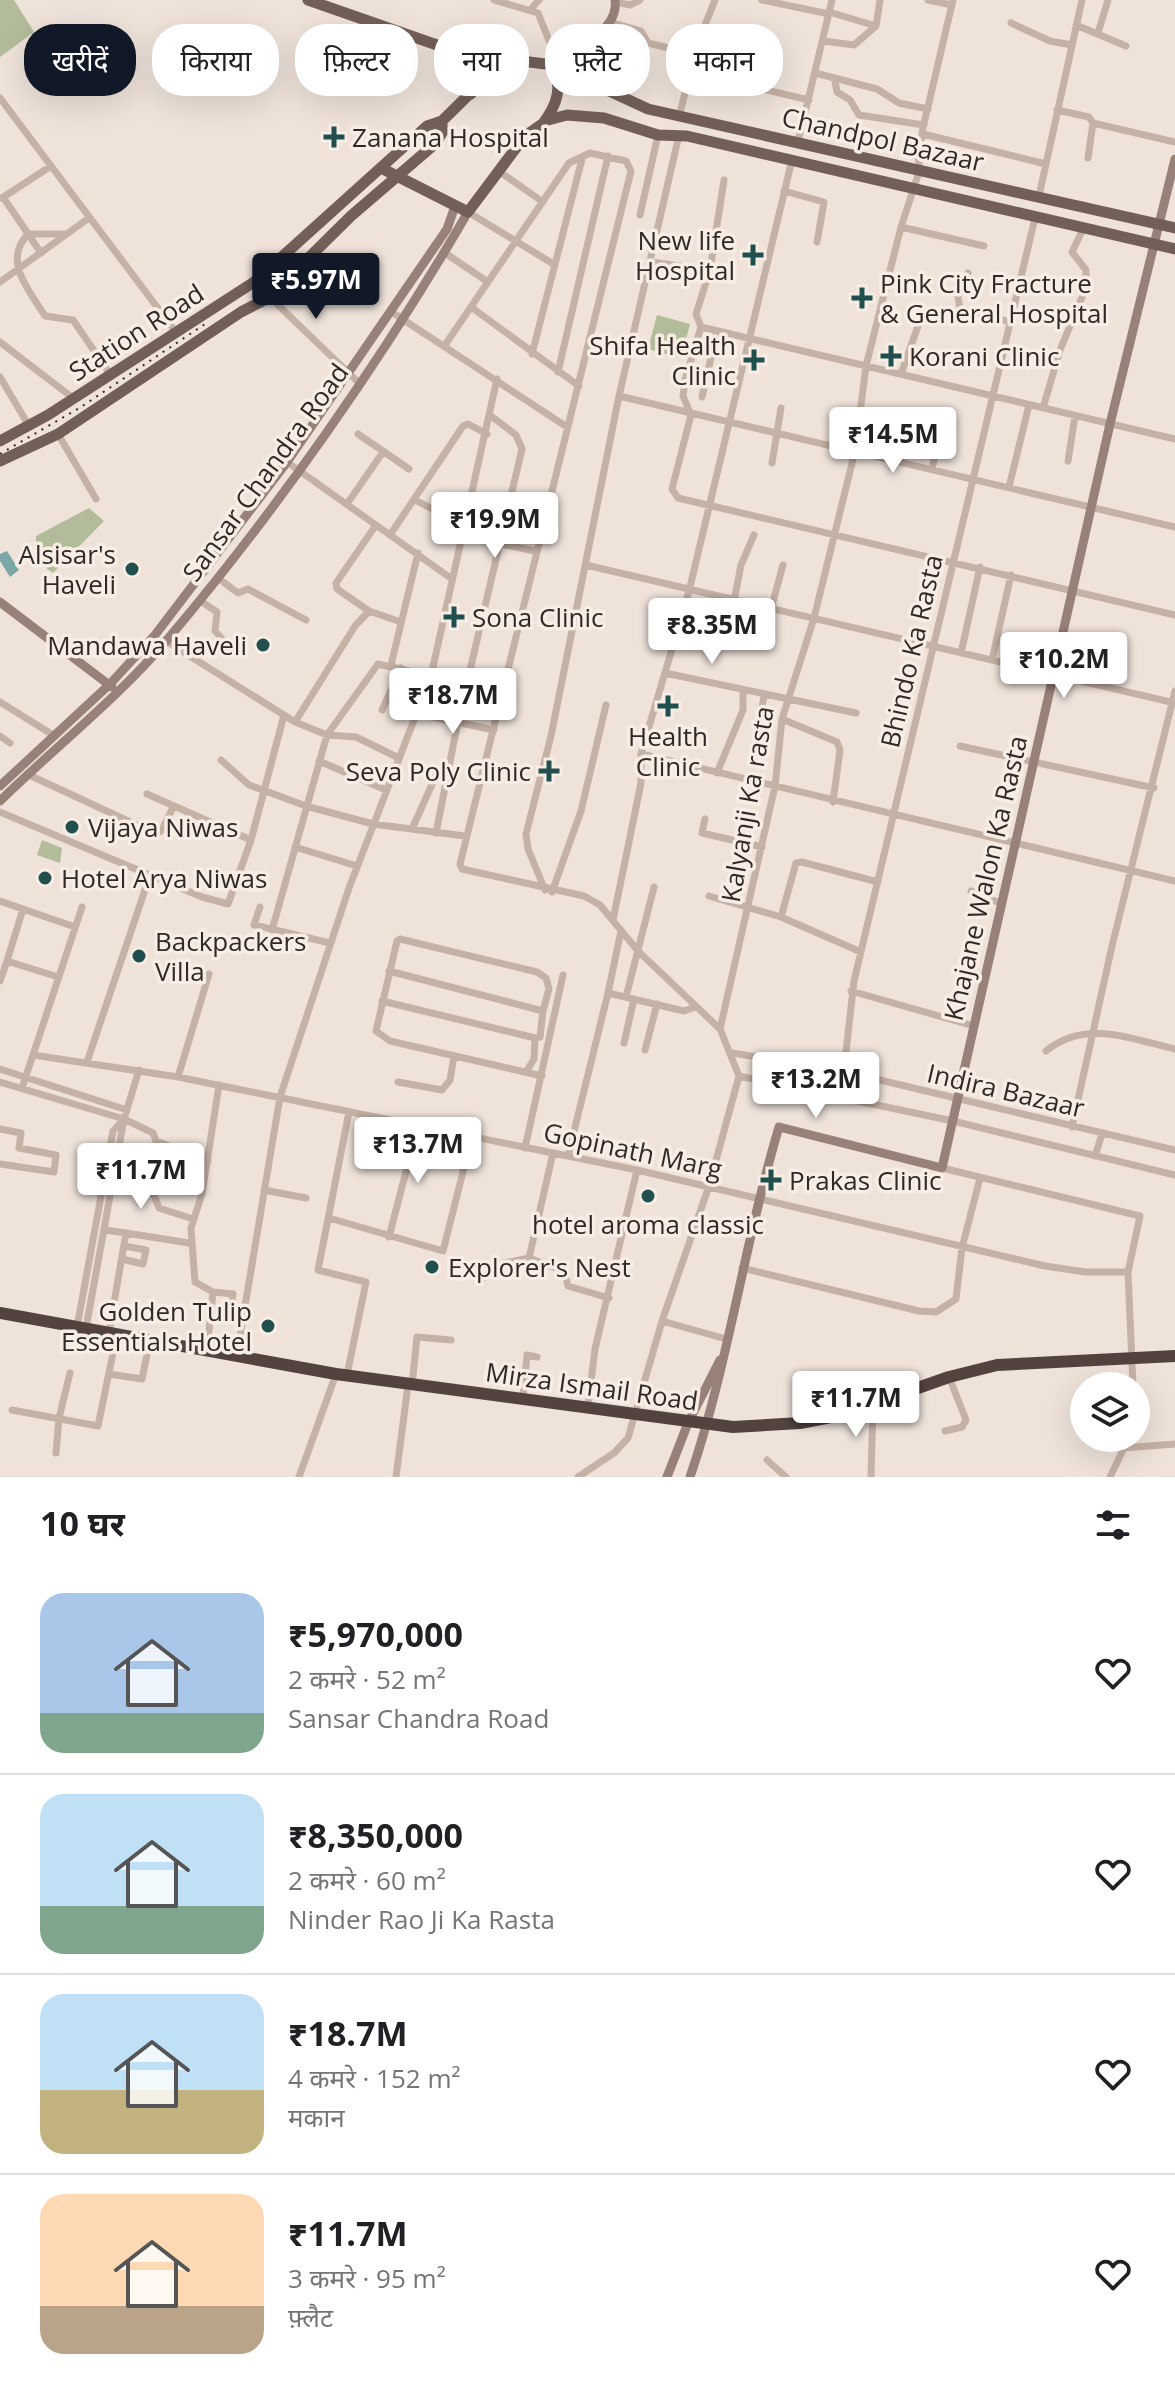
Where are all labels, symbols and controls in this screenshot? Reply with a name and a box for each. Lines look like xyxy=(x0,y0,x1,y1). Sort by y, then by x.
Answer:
chip: खरीदें xyxy=(24,24,136,96)
chip: किराया xyxy=(152,24,279,96)
chip: फ़िल्टर xyxy=(295,24,418,96)
chip: नया xyxy=(434,24,529,96)
chip: फ़्लैट xyxy=(545,24,650,96)
chip: मकान xyxy=(666,24,783,96)
street label: Chandpol Bazaar xyxy=(778,98,988,180)
place label: Zanana Hospital xyxy=(352,119,549,155)
marker: Zanana Hospital xyxy=(323,126,345,148)
place label: New life Hospital xyxy=(635,222,735,288)
marker: New life Hospital xyxy=(742,244,764,266)
pin: ₹5.97M xyxy=(251,253,381,321)
text: ₹5.97M xyxy=(270,261,362,297)
place label: Pink City Fracture & General Hospital xyxy=(880,265,1108,331)
street label: Station Road xyxy=(62,275,210,389)
marker: Pink City Fracture & General Hospital xyxy=(851,287,873,309)
place label: Shifa Health Clinic xyxy=(589,327,736,393)
place label: Korani Clinic xyxy=(909,338,1059,374)
marker: Korani Clinic xyxy=(880,345,902,367)
marker: Shifa Health Clinic xyxy=(743,349,765,371)
street label: Sansar Chandra Road xyxy=(174,356,356,588)
pin: ₹14.5M xyxy=(828,407,958,475)
text: ₹14.5M xyxy=(847,415,939,451)
pin: ₹19.9M xyxy=(430,492,560,560)
text: ₹19.9M xyxy=(449,500,541,536)
place label: Alsisar's Haveli xyxy=(18,536,116,602)
street label: Bhindo Ka Rasta xyxy=(871,551,951,751)
marker: Alsisar's Haveli xyxy=(123,560,141,578)
pin: ₹8.35M xyxy=(647,598,777,666)
place label: Sona Clinic xyxy=(472,599,604,635)
marker: Sona Clinic xyxy=(443,606,465,628)
text: ₹8.35M xyxy=(666,606,758,642)
place label: Mandawa Haveli xyxy=(47,627,247,663)
pin: ₹10.2M xyxy=(999,632,1129,700)
marker: Mandawa Haveli xyxy=(254,636,272,654)
text: ₹10.2M xyxy=(1018,640,1110,676)
pin: ₹18.7M xyxy=(388,668,518,736)
text: ₹18.7M xyxy=(407,676,499,712)
marker: Health Clinic xyxy=(657,695,679,717)
street label: Kalyanji Ka rasta xyxy=(712,703,782,905)
place label: Health Clinic xyxy=(628,718,708,784)
street label: Khajane Walon Ka Rasta xyxy=(935,732,1035,1024)
place label: Seva Poly Clinic xyxy=(346,753,531,789)
marker: Seva Poly Clinic xyxy=(538,760,560,782)
place label: Vijaya Niwas xyxy=(88,809,238,845)
marker: Vijaya Niwas xyxy=(63,818,81,836)
place label: Hotel Arya Niwas xyxy=(61,860,267,896)
marker: Hotel Arya Niwas xyxy=(36,869,54,887)
place label: Backpackers Villa xyxy=(155,923,306,989)
marker: Backpackers Villa xyxy=(130,947,148,965)
pin: ₹13.2M xyxy=(751,1052,881,1120)
street label: Indira Bazaar xyxy=(924,1054,1089,1126)
text: ₹13.2M xyxy=(770,1060,862,1096)
street label: Gopinath Marg xyxy=(540,1113,726,1187)
pin: ₹13.7M xyxy=(353,1117,483,1185)
text: ₹13.7M xyxy=(372,1125,464,1161)
pin: ₹11.7M xyxy=(76,1143,206,1211)
text: ₹11.7M xyxy=(95,1151,187,1187)
place label: Prakas Clinic xyxy=(789,1162,941,1198)
marker: Prakas Clinic xyxy=(760,1169,782,1191)
marker: hotel aroma classic xyxy=(639,1187,657,1205)
place label: hotel aroma classic xyxy=(532,1206,764,1242)
place label: Explorer's Nest xyxy=(448,1249,631,1285)
marker: Explorer's Nest xyxy=(423,1258,441,1276)
place label: Golden Tulip Essentials Hotel xyxy=(61,1293,252,1359)
marker: Golden Tulip Essentials Hotel xyxy=(259,1317,277,1335)
street label: Mirza Ismail Road xyxy=(484,1353,700,1419)
pin: ₹11.7M xyxy=(791,1371,921,1439)
map controls xyxy=(1070,1372,1150,1452)
button: layers xyxy=(1070,1372,1150,1452)
text: ₹11.7M xyxy=(810,1379,902,1415)
text: 10 घर xyxy=(40,1500,125,1546)
icon: filters xyxy=(1091,1503,1135,1547)
text: ₹5,970,000 xyxy=(288,1611,463,1657)
icon: home xyxy=(104,1625,200,1721)
icon: heart xyxy=(1091,1651,1135,1695)
text: 2 कमरे · 52 m² xyxy=(288,1661,446,1697)
text: Sansar Chandra Road xyxy=(288,1700,549,1736)
text: ₹8,350,000 xyxy=(288,1812,463,1858)
icon: home xyxy=(104,1826,200,1922)
icon: heart xyxy=(1091,1852,1135,1896)
text: 2 कमरे · 60 m² xyxy=(288,1862,446,1898)
text: Ninder Rao Ji Ka Rasta xyxy=(288,1901,555,1937)
text: ₹18.7M xyxy=(288,2010,408,2056)
icon: home xyxy=(104,2026,200,2122)
icon: heart xyxy=(1091,2052,1135,2096)
text: 4 कमरे · 152 m² xyxy=(288,2060,461,2096)
text: मकान xyxy=(288,2099,345,2135)
text: ₹11.7M xyxy=(288,2210,408,2256)
icon: home xyxy=(104,2226,200,2322)
icon: heart xyxy=(1091,2252,1135,2296)
text: 3 कमरे · 95 m² xyxy=(288,2260,446,2296)
text: फ़्लैट xyxy=(288,2299,333,2335)

